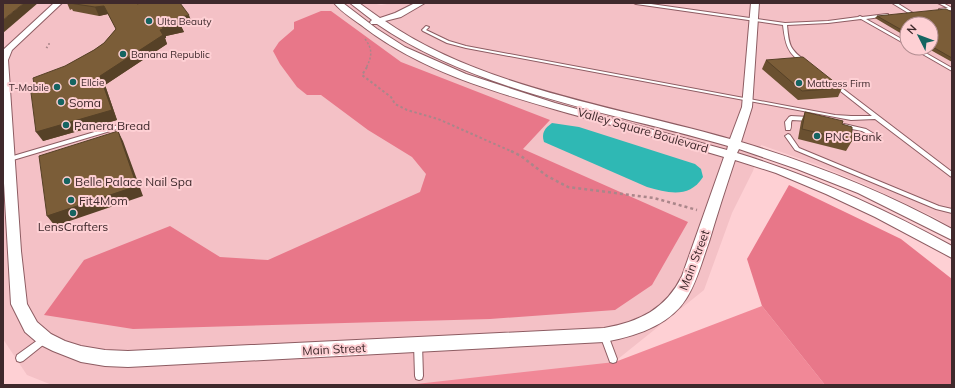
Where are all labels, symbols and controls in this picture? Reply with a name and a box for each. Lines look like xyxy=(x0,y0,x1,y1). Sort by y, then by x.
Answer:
place label: Ulta Beauty xyxy=(157,15,212,28)
marker: Ulta Beauty xyxy=(144,16,154,26)
north arrow xyxy=(899,16,939,56)
text: N xyxy=(904,22,920,37)
place label: Banana Republic xyxy=(131,48,210,61)
marker: Banana Republic xyxy=(118,49,128,59)
place label: Ellcie xyxy=(81,76,104,89)
marker: Ellcie xyxy=(68,77,78,87)
place label: Mattress Firm xyxy=(807,77,871,90)
marker: Mattress Firm xyxy=(794,78,804,88)
place label: T-Mobile xyxy=(9,81,49,94)
marker: T-Mobile xyxy=(52,82,62,92)
place label: Soma xyxy=(69,95,101,110)
marker: Soma xyxy=(56,97,66,107)
street label: Valley Square Boulevard xyxy=(576,104,710,156)
place label: Panera Bread xyxy=(74,118,150,133)
marker: Panera Bread xyxy=(61,120,71,130)
place label: PNC Bank xyxy=(825,129,883,144)
marker: PNC Bank xyxy=(812,131,822,141)
place label: Belle Palace Nail Spa xyxy=(75,174,192,189)
marker: Belle Palace Nail Spa xyxy=(62,176,72,186)
place label: Fit4Mom xyxy=(79,193,128,208)
marker: Fit4Mom xyxy=(66,195,76,205)
marker: LensCrafters xyxy=(68,208,78,218)
place label: LensCrafters xyxy=(38,219,108,234)
street label: Main Street xyxy=(676,228,712,292)
street label: Main Street xyxy=(302,340,366,358)

